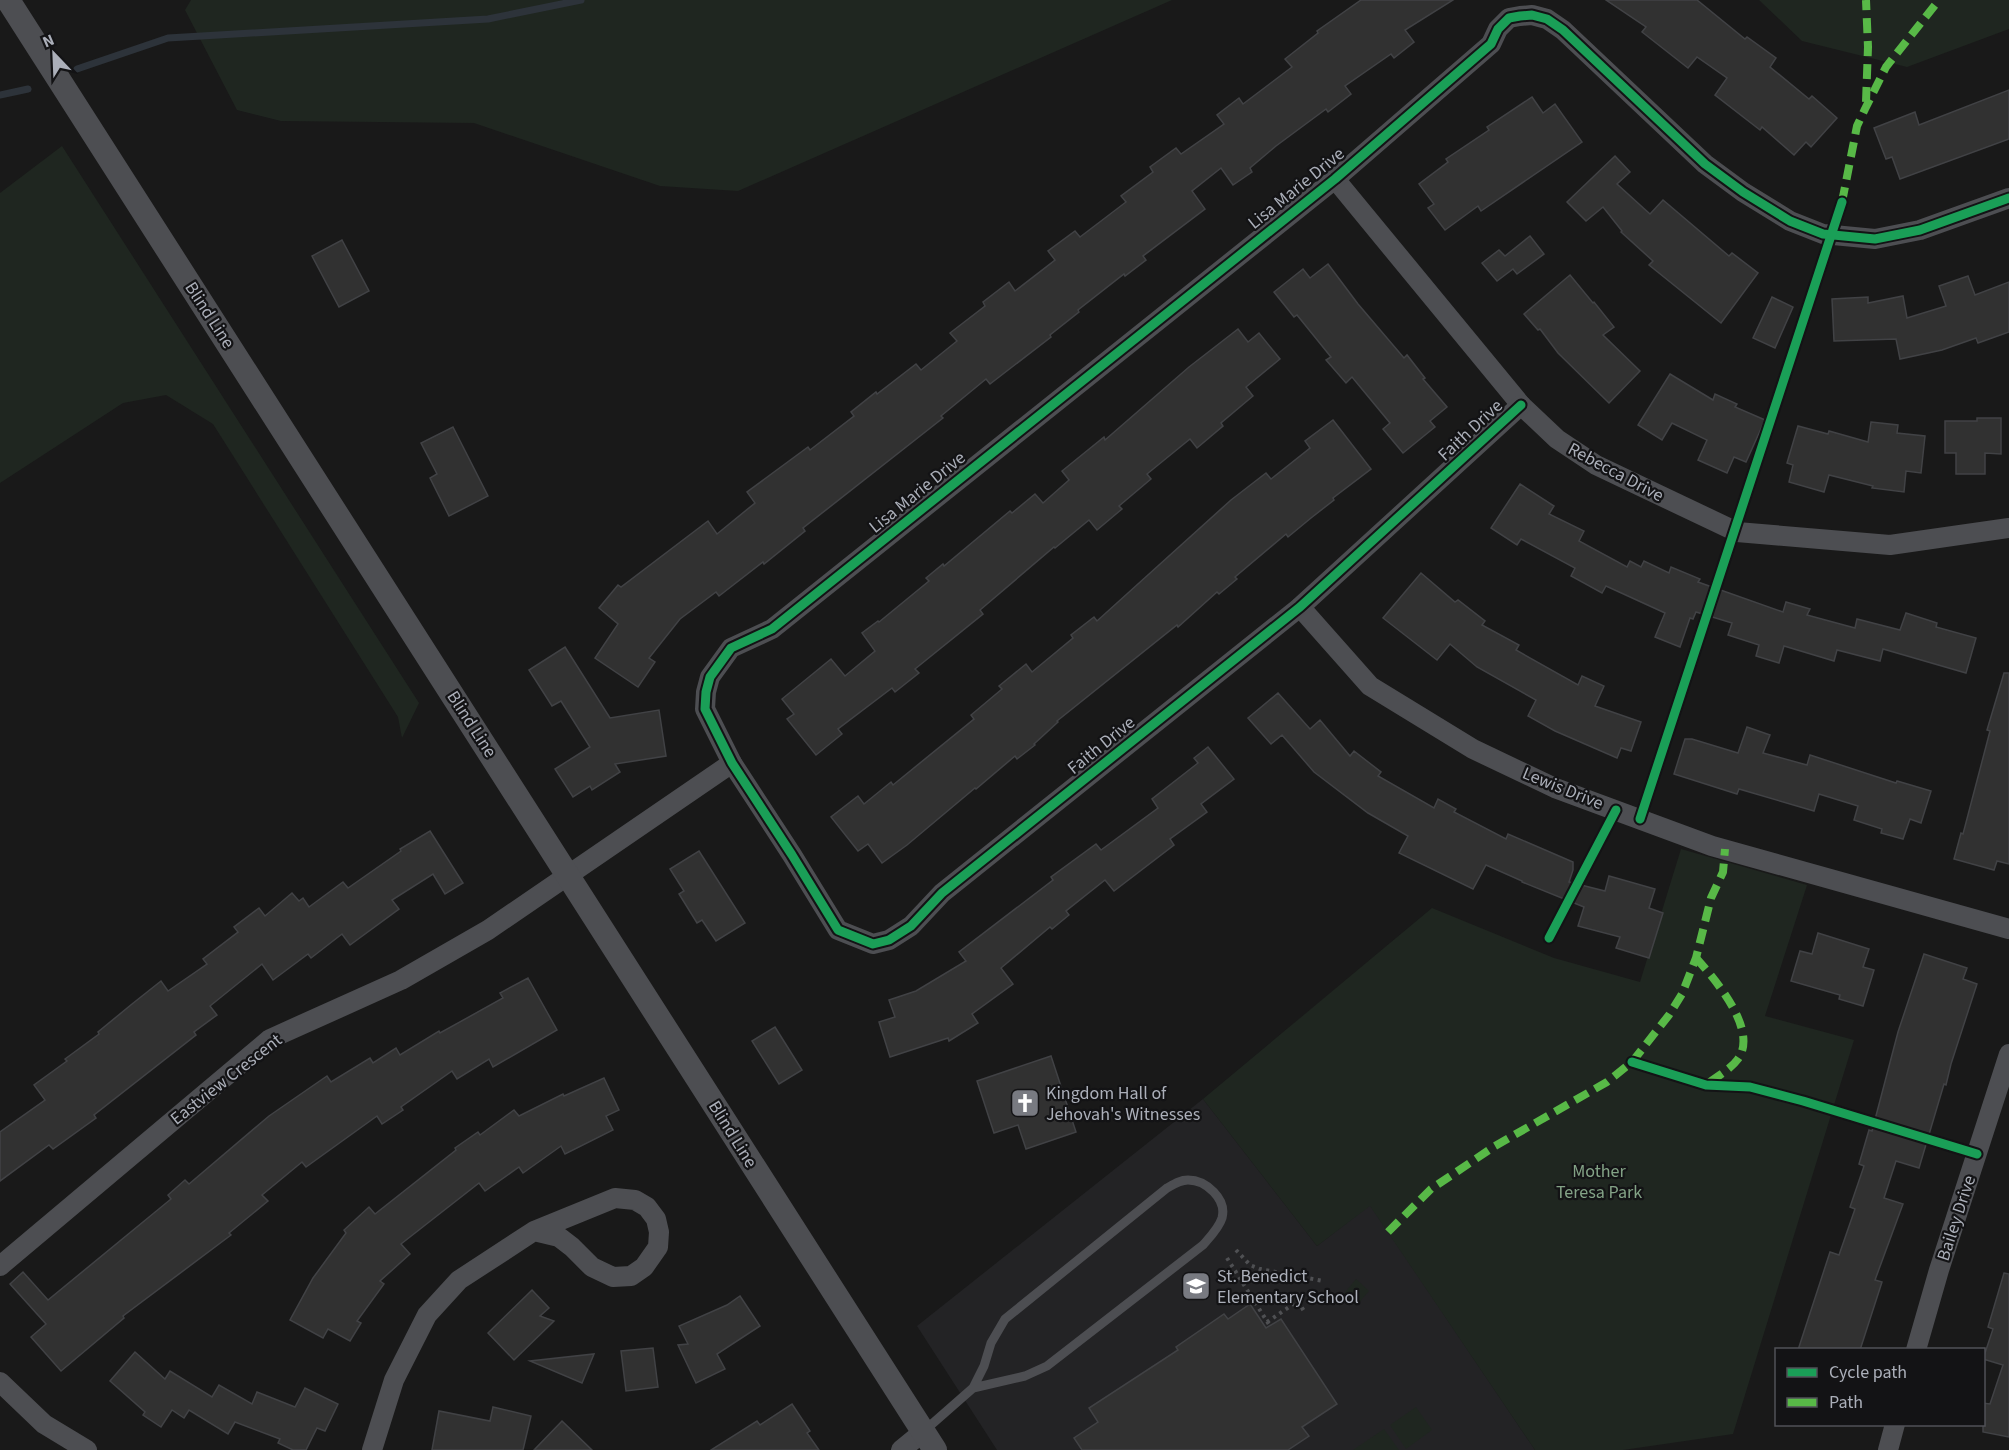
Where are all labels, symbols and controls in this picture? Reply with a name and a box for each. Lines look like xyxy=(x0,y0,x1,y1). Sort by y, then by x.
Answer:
north arrow xyxy=(24,24,84,84)
text: N xyxy=(39,29,58,53)
street label: Lisa Marie Drive xyxy=(1243,142,1350,235)
street label: Blind Line xyxy=(179,277,241,354)
street label: Faith Drive xyxy=(1432,394,1508,467)
street label: Rebecca Drive xyxy=(1563,437,1668,508)
street label: Lisa Marie Drive xyxy=(864,446,971,539)
street label: Blind Line xyxy=(441,686,503,763)
street label: Faith Drive xyxy=(1062,710,1140,780)
street label: Lewis Drive xyxy=(1519,761,1607,816)
street label: Eastview Crescent xyxy=(165,1028,287,1131)
place label: Kingdom Hall of Jehovah's Witnesses xyxy=(1046,1081,1200,1127)
church icon: Kingdom Hall of Jehovah's Witnesses xyxy=(1009,1087,1041,1119)
street label: Blind Line xyxy=(702,1096,763,1173)
park label: Mother Teresa Park xyxy=(1556,1159,1642,1205)
street label: Bailey Drive xyxy=(1931,1172,1982,1264)
place label: St. Benedict Elementary School xyxy=(1217,1264,1359,1310)
school or university icon: St. Benedict Elementary School xyxy=(1180,1270,1212,1302)
legend xyxy=(1775,1348,1985,1426)
text: Cycle path xyxy=(1829,1360,1907,1385)
text: Path xyxy=(1829,1390,1863,1415)

